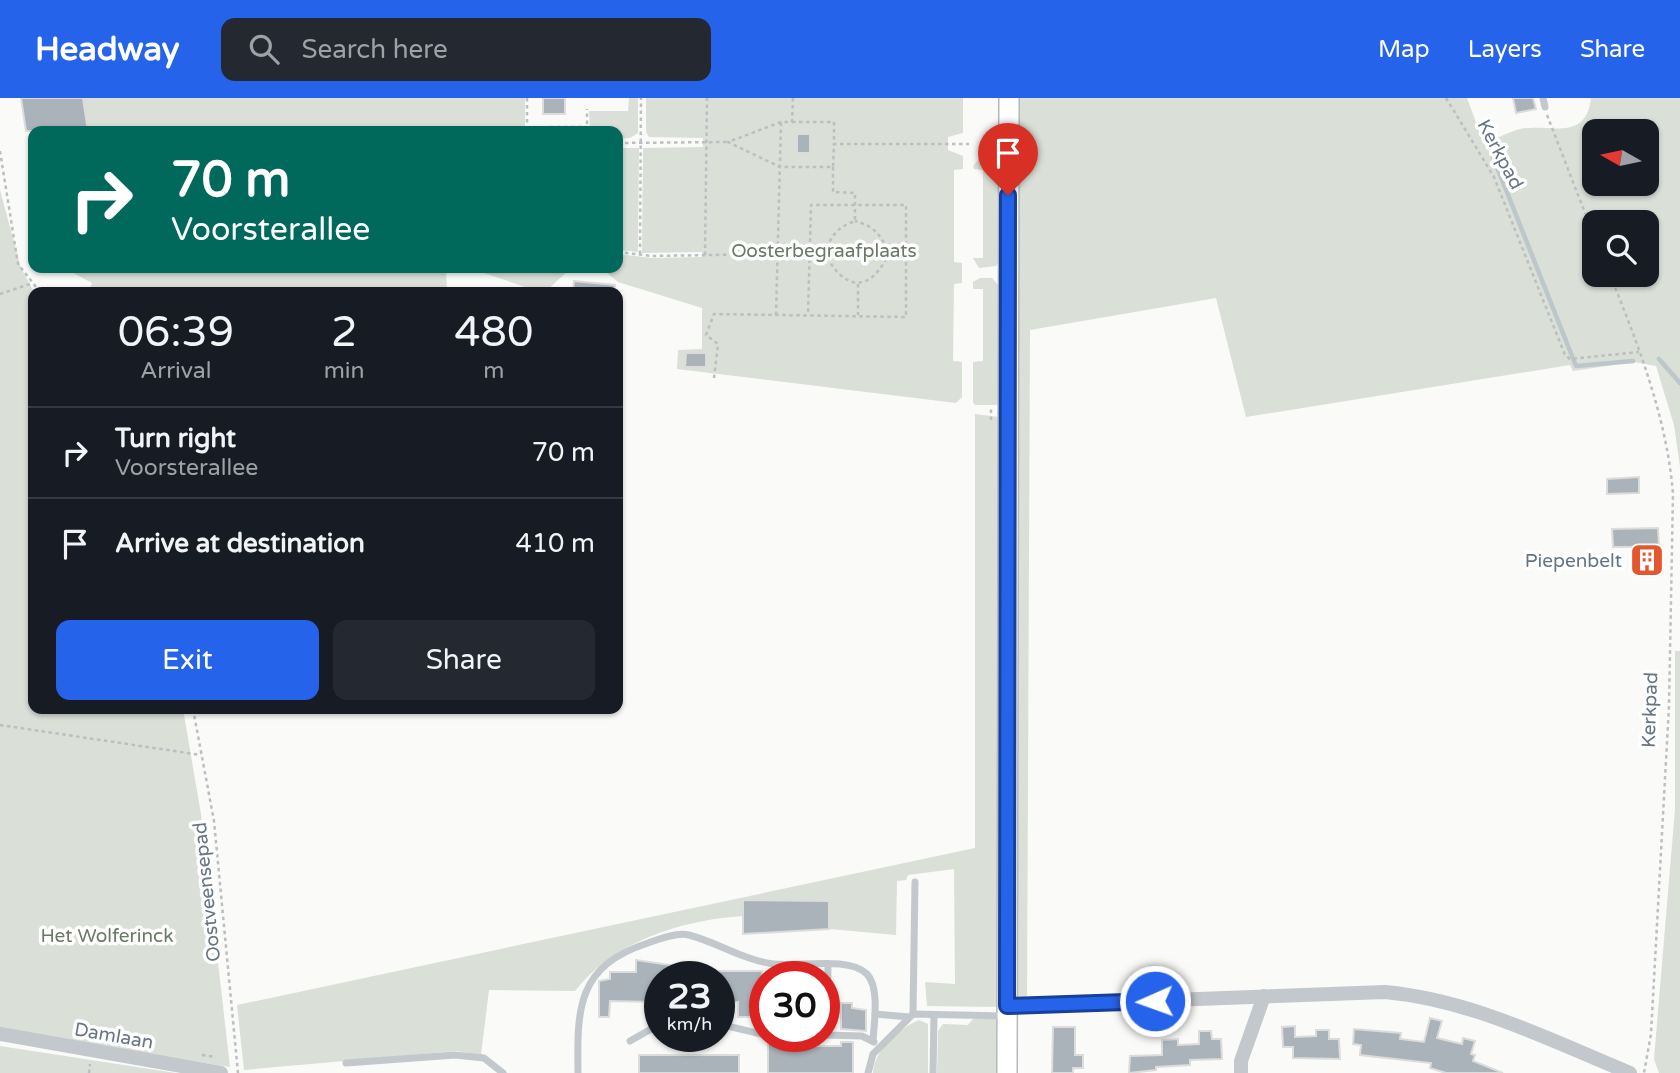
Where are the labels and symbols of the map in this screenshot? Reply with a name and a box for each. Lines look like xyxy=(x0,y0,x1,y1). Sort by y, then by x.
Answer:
street label: Kerkpad xyxy=(1473,116,1528,193)
north arrow xyxy=(1582,119,1659,196)
pin xyxy=(978,123,1038,195)
park label: Oosterbegraafplaats xyxy=(731,240,917,262)
building icon: Piepenbelt xyxy=(1628,541,1666,579)
place label: Piepenbelt xyxy=(1525,550,1622,572)
street label: Kerkpad xyxy=(1638,672,1662,748)
street label: Oostveensepad xyxy=(189,821,225,963)
park label: Het Wolferinck xyxy=(40,925,174,947)
speed limit sign: 30 xyxy=(749,961,840,1052)
position arrow xyxy=(1118,964,1192,1038)
street label: Damlaan xyxy=(73,1018,155,1054)

